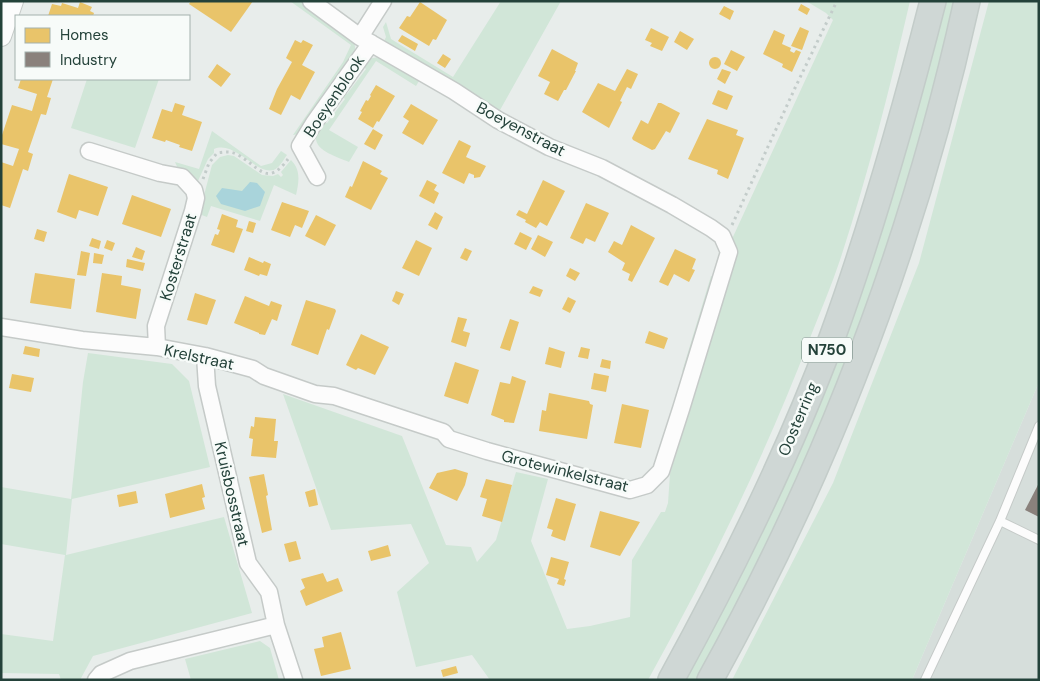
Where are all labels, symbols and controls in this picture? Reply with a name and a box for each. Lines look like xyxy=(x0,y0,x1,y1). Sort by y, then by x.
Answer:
legend xyxy=(15,15,190,80)
text: Homes xyxy=(60,25,109,45)
text: Industry xyxy=(60,50,118,70)
street label: Boeyenblook xyxy=(299,51,369,141)
street label: Boeyenstraat xyxy=(473,97,569,161)
street label: Kosterstraat xyxy=(155,211,201,303)
road number: N750 xyxy=(802,338,852,362)
street label: Krelstraat xyxy=(162,339,236,375)
street label: Oosterring xyxy=(773,379,823,459)
street label: Kruisbosstraat xyxy=(210,439,254,549)
street label: Grotewinkelstraat xyxy=(499,445,631,497)

